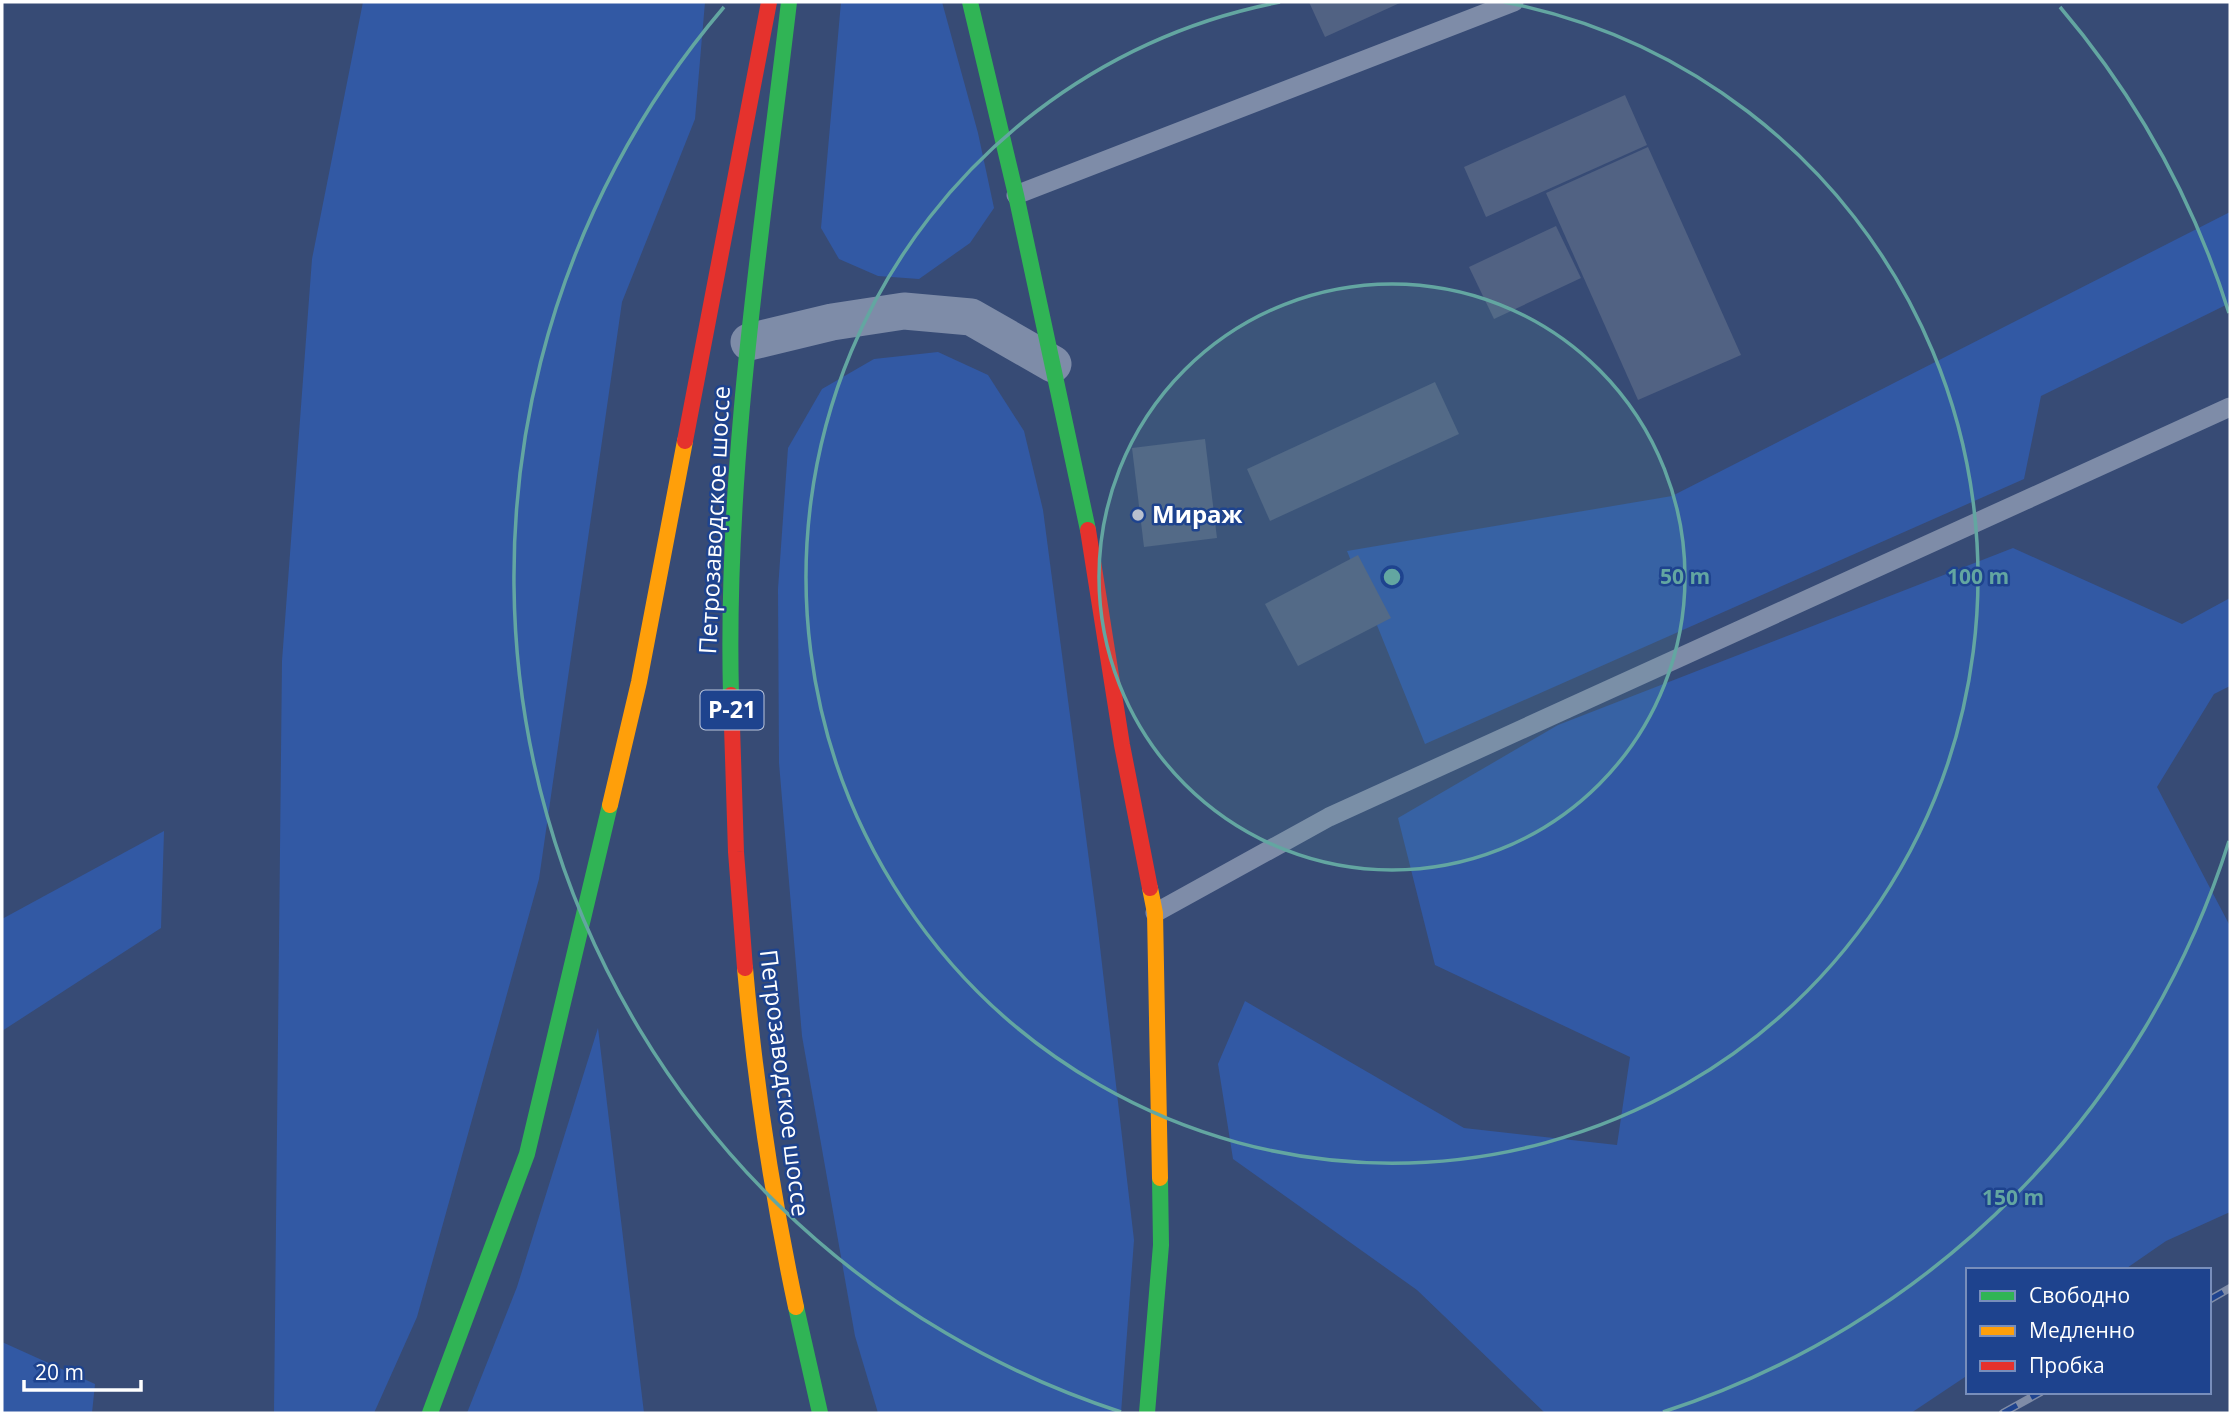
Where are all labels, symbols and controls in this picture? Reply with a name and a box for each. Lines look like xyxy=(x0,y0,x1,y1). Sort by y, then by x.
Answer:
street label: Петрозаводское шоссе xyxy=(690,385,737,655)
place label: Мираж xyxy=(1152,497,1243,530)
marker: Мираж xyxy=(1130,507,1146,523)
text: 50 m xyxy=(1660,562,1710,590)
text: 100 m xyxy=(1947,562,2009,590)
centre of rings xyxy=(1380,565,1404,589)
road number: Р-21 xyxy=(700,690,764,730)
street label: Петрозаводское шоссе xyxy=(753,947,818,1218)
text: 150 m xyxy=(1982,1183,2044,1211)
legend xyxy=(1966,1268,2211,1394)
text: Свободно xyxy=(2029,1281,2130,1309)
text: Медленно xyxy=(2029,1316,2135,1344)
scale bar xyxy=(24,1348,142,1392)
text: Пробка xyxy=(2029,1351,2105,1379)
text: 20 m xyxy=(35,1358,84,1386)

